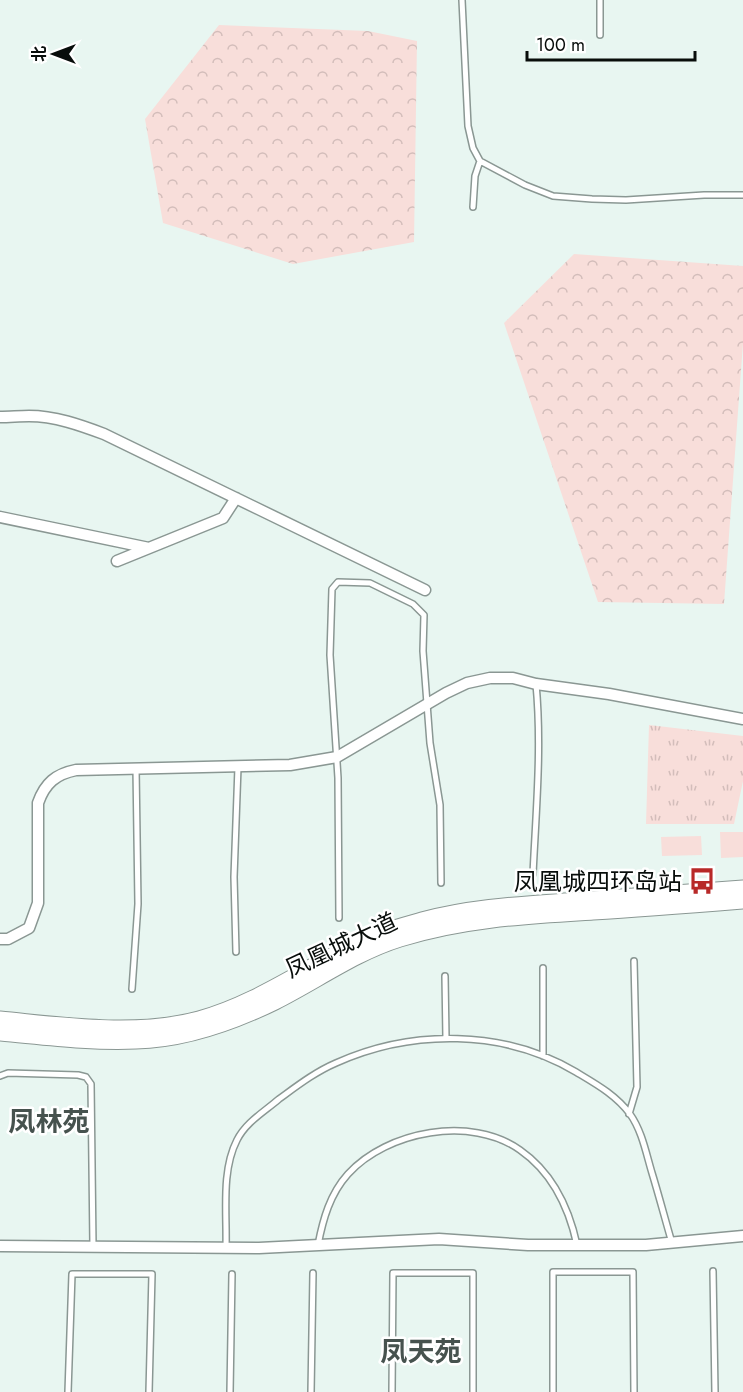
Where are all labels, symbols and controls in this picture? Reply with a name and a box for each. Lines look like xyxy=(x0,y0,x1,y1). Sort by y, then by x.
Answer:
north arrow xyxy=(24,24,84,84)
scale bar xyxy=(527,24,695,62)
text: 100 m xyxy=(536,32,585,58)
text: 北 xyxy=(28,46,51,62)
place label: 凤凰城四环岛站 xyxy=(514,864,682,899)
bus stop icon: 凤凰城四环岛站 xyxy=(687,866,717,896)
street label: 凤凰城大道 xyxy=(279,904,403,986)
district label: 凤林苑 xyxy=(9,1102,90,1141)
district label: 凤天苑 xyxy=(381,1332,462,1371)

